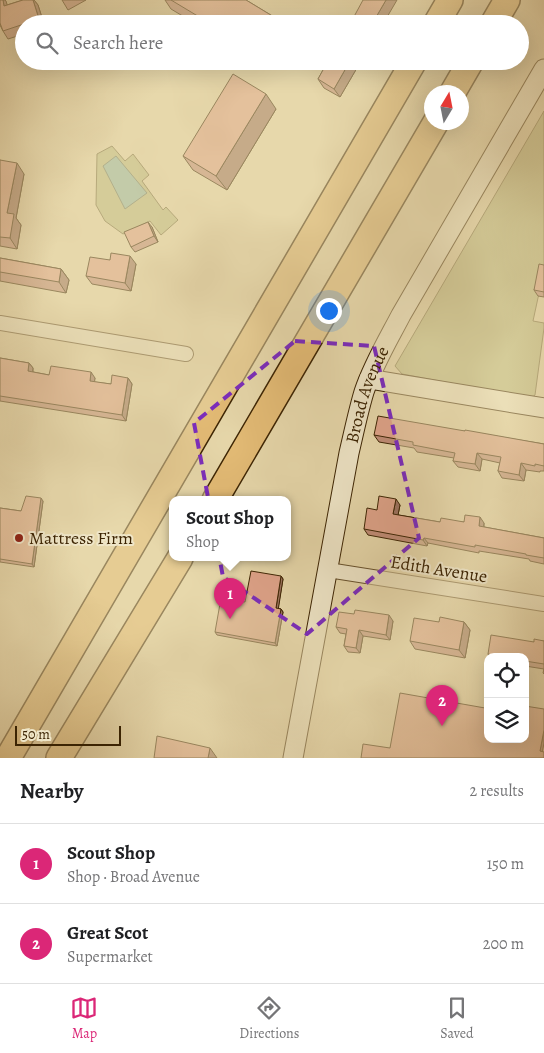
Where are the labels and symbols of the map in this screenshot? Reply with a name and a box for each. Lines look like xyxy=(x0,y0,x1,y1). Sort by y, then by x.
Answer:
north arrow xyxy=(424,85,469,130)
your location xyxy=(316,298,342,324)
street label: Broad Avenue xyxy=(340,342,394,446)
place label: Mattress Firm xyxy=(29,526,133,550)
marker: Mattress Firm xyxy=(13,532,25,544)
street label: Edith Avenue xyxy=(389,550,489,588)
pin: 1 xyxy=(214,578,246,619)
pin: 2 xyxy=(426,685,458,726)
scale bar xyxy=(15,723,121,746)

